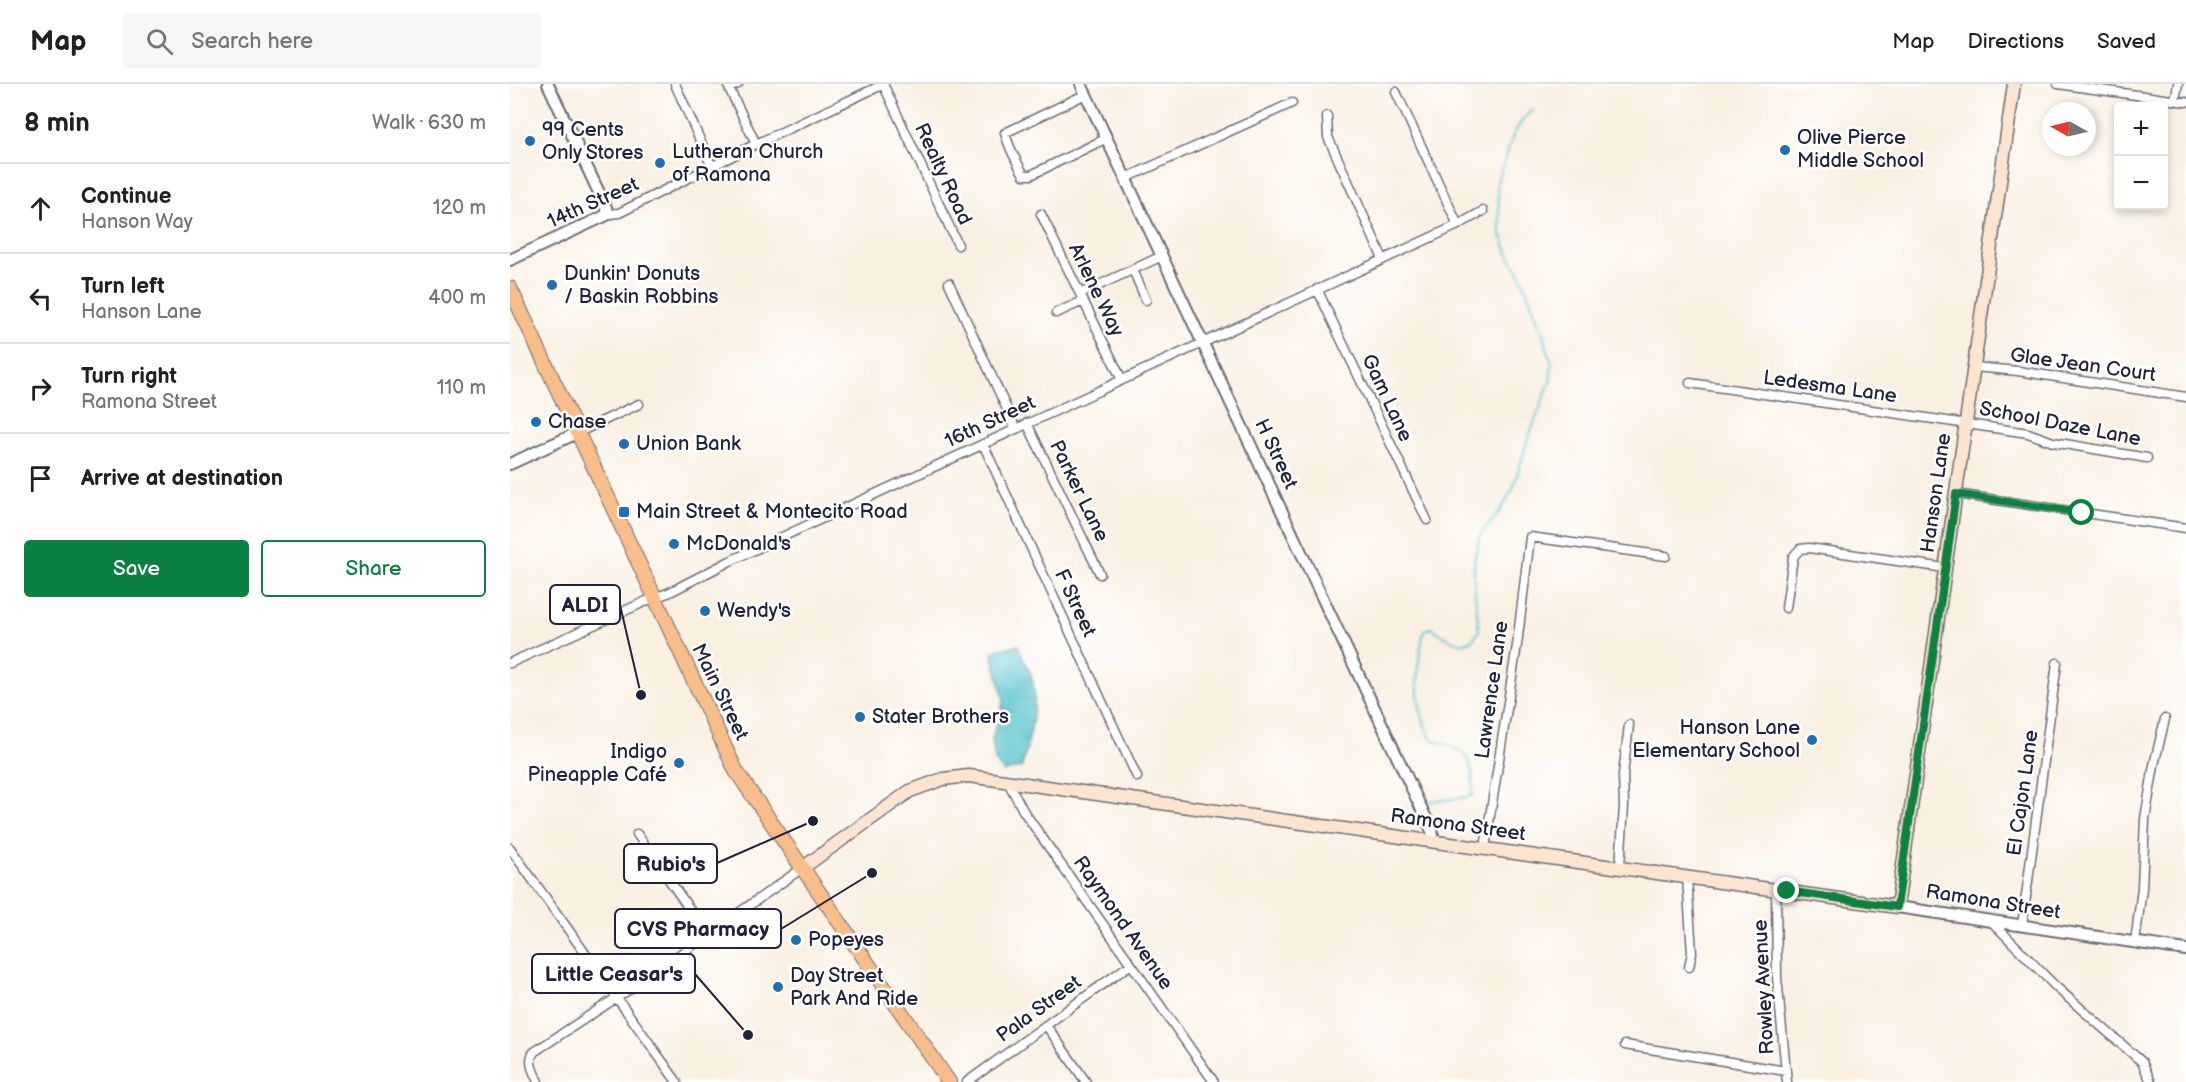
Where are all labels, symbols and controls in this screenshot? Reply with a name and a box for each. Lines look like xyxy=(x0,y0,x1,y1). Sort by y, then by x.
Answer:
search box xyxy=(122,14,542,68)
text: Map xyxy=(30,25,86,58)
icon: search xyxy=(143,25,176,58)
text: Search here xyxy=(191,28,313,55)
text: Map xyxy=(1892,29,1935,54)
text: Directions xyxy=(1968,29,2064,54)
text: Saved xyxy=(2097,29,2156,54)
north arrow xyxy=(2042,102,2096,156)
map controls xyxy=(2114,102,2168,210)
button: + xyxy=(2114,102,2168,156)
text: 8 min xyxy=(24,108,90,139)
text: Walk · 630 m xyxy=(372,111,486,135)
place label: 99 Cents Only Stores xyxy=(542,118,643,165)
street label: Realty Road xyxy=(909,119,977,229)
place label: Olive Pierce Middle School xyxy=(1797,126,1924,173)
marker: 99 Cents Only Stores xyxy=(523,134,537,148)
place label: Lutheran Church of Ramona xyxy=(672,140,823,187)
marker: Olive Pierce Middle School xyxy=(1778,143,1792,157)
marker: Lutheran Church of Ramona xyxy=(653,156,667,170)
button: − xyxy=(2114,156,2168,210)
street label: 14th Street xyxy=(544,172,642,234)
text: Continue xyxy=(81,183,171,210)
icon: ahead xyxy=(24,192,57,225)
text: 120 m xyxy=(433,196,486,220)
text: Hanson Way xyxy=(81,210,193,234)
street label: Arlene Way xyxy=(1063,239,1129,341)
place label: Dunkin' Donuts / Baskin Robbins xyxy=(564,262,719,309)
text: Turn left xyxy=(81,273,165,300)
marker: Dunkin' Donuts / Baskin Robbins xyxy=(545,278,559,292)
icon: left xyxy=(24,282,57,315)
text: 400 m xyxy=(428,286,486,310)
text: Hanson Lane xyxy=(81,300,202,324)
street label: Glae Jean Court xyxy=(2009,343,2157,387)
street label: Gam Lane xyxy=(1356,351,1418,446)
text: Turn right xyxy=(81,363,177,390)
street label: Ledesma Lane xyxy=(1762,366,1898,408)
icon: right xyxy=(24,372,57,405)
text: 110 m xyxy=(437,376,486,400)
text: Ramona Street xyxy=(81,390,217,414)
street label: 16th Street xyxy=(941,391,1039,453)
street label: School Daze Lane xyxy=(1977,397,2143,451)
place label: Chase xyxy=(548,410,606,434)
marker: Chase xyxy=(529,415,543,429)
street label: H Street xyxy=(1249,415,1303,493)
place label: Union Bank xyxy=(636,432,741,456)
street label: Hanson Lane xyxy=(1916,432,1956,554)
street label: Parker Lane xyxy=(1044,436,1114,546)
marker: Union Bank xyxy=(617,437,631,451)
icon: arrive xyxy=(24,462,57,495)
text: Arrive at destination xyxy=(81,465,283,492)
route start xyxy=(2068,499,2094,525)
place label: Main Street & Montecito Road xyxy=(636,500,908,524)
marker: Main Street & Montecito Road xyxy=(617,505,631,519)
place label: McDonald's xyxy=(686,532,791,556)
marker: McDonald's xyxy=(667,537,681,551)
button: Save xyxy=(24,540,249,597)
button: Share xyxy=(261,540,486,597)
street label: F Street xyxy=(1049,565,1101,641)
callout: ALDI xyxy=(550,585,620,624)
text: ALDI xyxy=(561,593,608,618)
place label: Wendy's xyxy=(717,599,791,623)
marker: Wendy's xyxy=(698,604,712,618)
street label: Lawrence Lane xyxy=(1470,619,1514,760)
street label: Main Street xyxy=(686,640,754,744)
place label: Stater Brothers xyxy=(872,705,1009,729)
marker: Stater Brothers xyxy=(853,710,867,724)
place label: Hanson Lane Elementary School xyxy=(1632,716,1800,763)
street label: El Cajon Lane xyxy=(2002,728,2044,857)
marker: Hanson Lane Elementary School xyxy=(1805,733,1819,747)
place label: Indigo Pineapple Café xyxy=(528,740,667,787)
marker: Indigo Pineapple Café xyxy=(672,756,686,770)
street label: Ramona Street xyxy=(1389,804,1527,846)
callout: Rubio's xyxy=(624,844,717,883)
text: Rubio's xyxy=(636,852,706,877)
street label: Raymond Avenue xyxy=(1068,852,1178,995)
route end xyxy=(1773,877,1799,903)
street label: Ramona Street xyxy=(1924,880,2062,924)
callout: CVS Pharmacy xyxy=(615,909,781,948)
text: CVS Pharmacy xyxy=(627,917,770,942)
street label: Rowley Avenue xyxy=(1748,919,1780,1055)
place label: Popeyes xyxy=(808,928,884,952)
marker: Popeyes xyxy=(789,933,803,947)
callout: Little Ceasar's xyxy=(532,954,695,993)
text: Little Ceasar's xyxy=(545,962,683,987)
place label: Day Street Park And Ride xyxy=(790,964,918,1011)
street label: Pala Street xyxy=(992,970,1086,1048)
marker: Day Street Park And Ride xyxy=(771,980,785,994)

